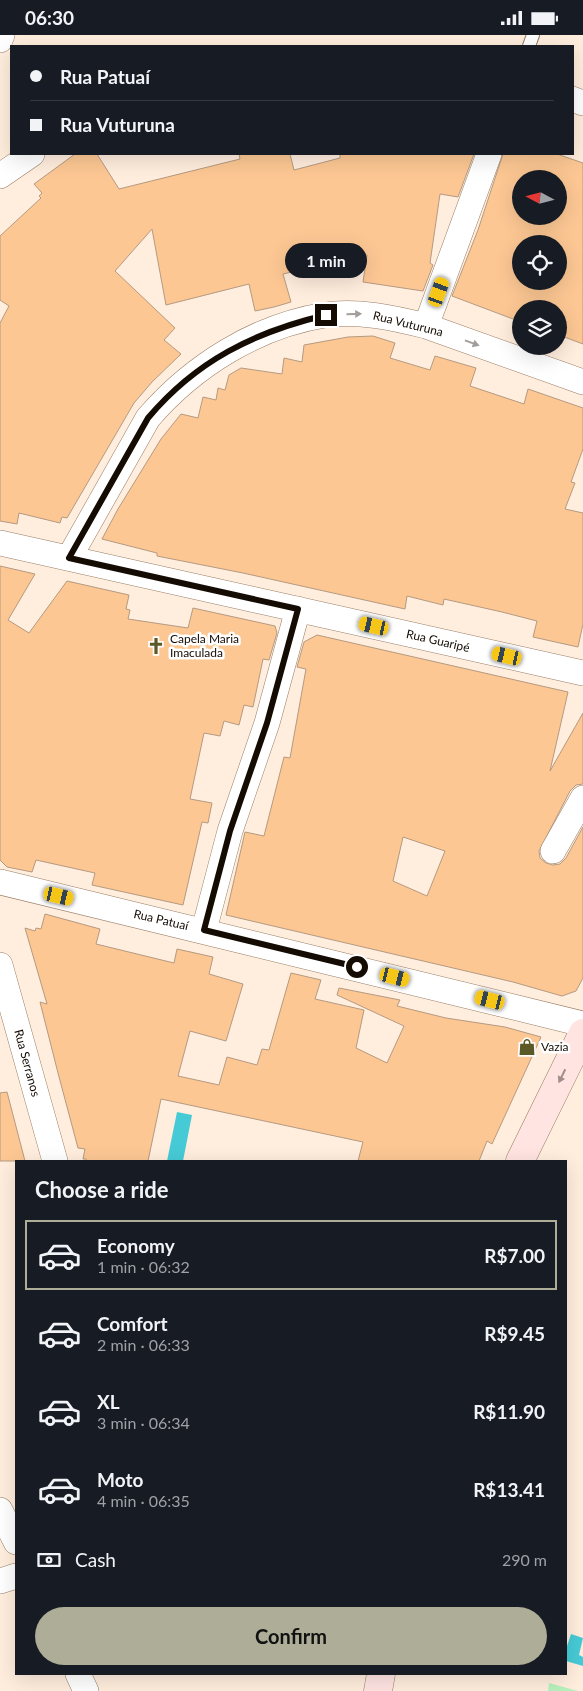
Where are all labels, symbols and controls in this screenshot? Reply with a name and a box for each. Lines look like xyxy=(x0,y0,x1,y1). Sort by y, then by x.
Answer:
text: 06:30 xyxy=(25,6,74,29)
text: Rua Patuaí xyxy=(60,65,150,88)
text: Rua Vuturuna xyxy=(60,113,175,136)
north arrow xyxy=(512,170,568,225)
map controls xyxy=(512,170,567,355)
button: locate xyxy=(512,235,567,290)
callout: 1 min xyxy=(285,243,367,277)
text: 1 min xyxy=(306,251,346,270)
car xyxy=(426,275,451,309)
button: layers xyxy=(512,300,567,355)
route end xyxy=(315,304,337,326)
street label: Rua Vuturuna xyxy=(372,308,445,339)
one-way arrow xyxy=(346,310,362,318)
one-way arrow xyxy=(465,339,480,347)
car xyxy=(357,615,390,637)
street label: Rua Guaripé xyxy=(405,626,471,655)
place label: Capela Maria Imaculada xyxy=(170,631,239,660)
church icon: Capela Maria Imaculada xyxy=(146,636,166,656)
car xyxy=(490,645,523,667)
car xyxy=(42,885,75,907)
street label: Rua Patuaí xyxy=(132,906,191,933)
route start xyxy=(346,956,368,978)
car xyxy=(378,966,411,988)
car xyxy=(473,989,506,1011)
street label: Rua Serranos xyxy=(11,1028,44,1098)
shop icon: Vazia xyxy=(517,1037,537,1057)
place label: Vazia xyxy=(541,1039,569,1054)
one-way arrow xyxy=(557,1069,565,1083)
text: Choose a ride xyxy=(35,1176,169,1203)
icon: car xyxy=(37,1233,82,1278)
text: Economy xyxy=(97,1234,175,1257)
text: R$7.00 xyxy=(484,1244,545,1267)
text: 1 min · 06:32 xyxy=(97,1257,190,1276)
icon: car xyxy=(37,1311,82,1356)
text: Comfort xyxy=(97,1312,168,1335)
text: R$9.45 xyxy=(484,1322,545,1345)
text: 2 min · 06:33 xyxy=(97,1335,190,1354)
icon: car xyxy=(37,1389,82,1434)
text: XL xyxy=(97,1390,120,1413)
text: R$11.90 xyxy=(473,1400,545,1423)
text: 3 min · 06:34 xyxy=(97,1413,190,1432)
icon: car xyxy=(37,1467,82,1512)
text: Moto xyxy=(97,1468,143,1491)
text: R$13.41 xyxy=(473,1478,545,1501)
text: 4 min · 06:35 xyxy=(97,1491,190,1510)
icon: cash xyxy=(35,1546,63,1574)
text: Cash xyxy=(75,1548,116,1571)
text: 290 m xyxy=(502,1550,547,1569)
button: Confirm xyxy=(35,1607,547,1665)

